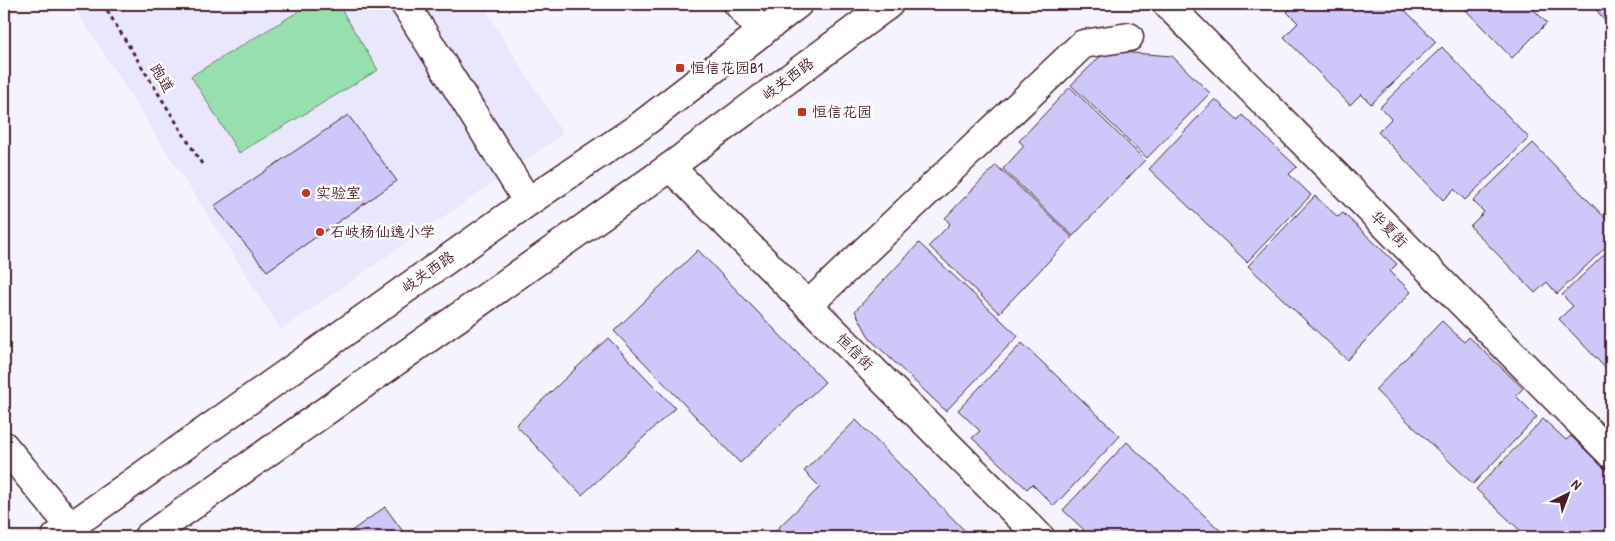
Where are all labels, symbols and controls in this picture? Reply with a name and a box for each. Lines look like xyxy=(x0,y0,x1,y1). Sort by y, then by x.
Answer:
street label: 岐关西路 xyxy=(757,52,818,105)
place label: 恒信花园B1 xyxy=(690,57,763,78)
street label: 跑道 xyxy=(146,59,179,96)
marker: 恒信花园B1 xyxy=(674,62,686,74)
place label: 恒信花园 xyxy=(812,101,872,122)
marker: 恒信花园 xyxy=(796,106,808,118)
place label: 实验室 xyxy=(316,182,361,203)
marker: 实验室 xyxy=(300,187,312,199)
street label: 华夏街 xyxy=(1366,205,1413,252)
place label: 石岐杨仙逸小学 xyxy=(330,221,435,242)
marker: 石岐杨仙逸小学 xyxy=(314,226,326,238)
street label: 岐关西路 xyxy=(397,246,458,297)
street label: 恒信街 xyxy=(832,328,879,375)
north arrow xyxy=(1542,468,1592,518)
text: N xyxy=(1568,474,1587,494)

